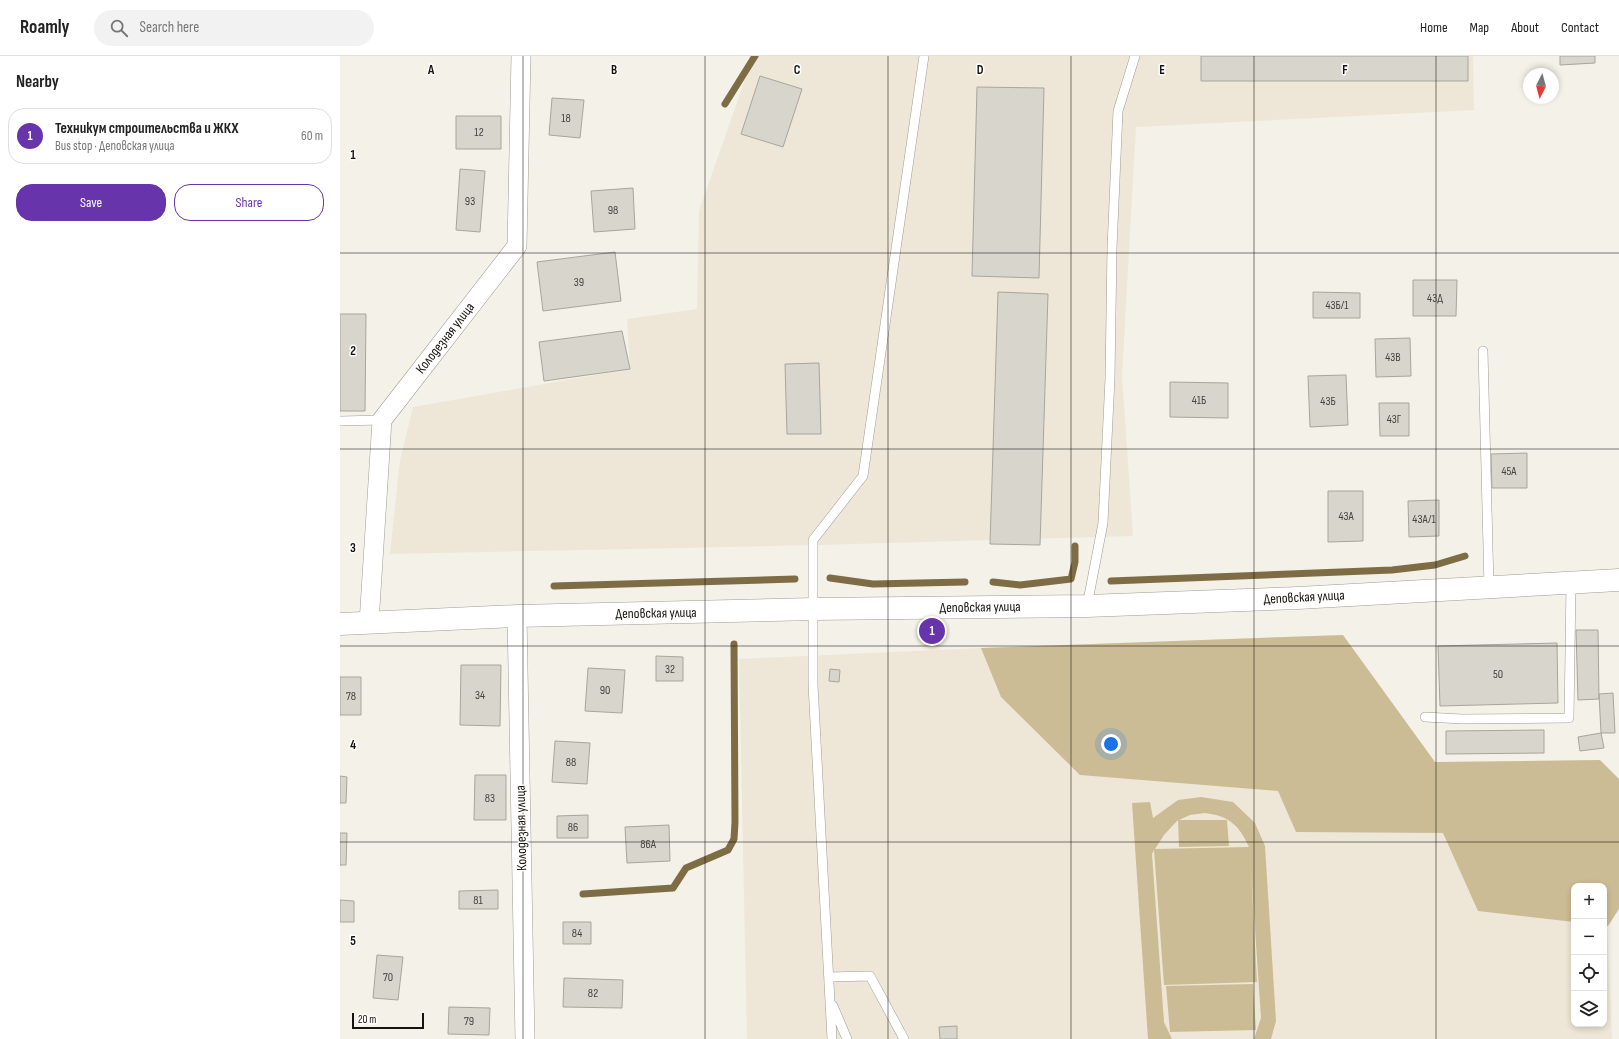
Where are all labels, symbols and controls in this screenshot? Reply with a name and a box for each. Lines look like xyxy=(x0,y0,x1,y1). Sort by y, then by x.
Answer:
search box xyxy=(94,10,374,46)
text: Roamly xyxy=(20,16,70,39)
icon: search xyxy=(108,17,130,39)
text: Search here xyxy=(140,18,199,37)
text: Home xyxy=(1420,19,1448,36)
text: Map xyxy=(1470,19,1489,36)
text: About xyxy=(1511,19,1539,36)
text: Contact xyxy=(1561,19,1599,36)
text: A xyxy=(427,62,435,78)
text: B xyxy=(611,62,617,78)
text: C xyxy=(794,62,801,78)
text: D xyxy=(977,62,984,78)
text: E xyxy=(1159,62,1165,78)
text: F xyxy=(1342,62,1348,78)
north arrow xyxy=(1523,68,1559,104)
text: Nearby xyxy=(16,72,59,92)
house number: 18 xyxy=(561,111,571,126)
text: Техникум строительства и ЖКХ xyxy=(55,119,238,138)
house number: 12 xyxy=(474,125,484,140)
text: 1 xyxy=(27,128,33,144)
text: 60 m xyxy=(301,128,323,144)
text: Bus stop · Деповская улица xyxy=(55,138,174,154)
text: 1 xyxy=(350,147,356,163)
button: Save xyxy=(16,184,166,221)
button: Share xyxy=(174,184,324,221)
house number: 93 xyxy=(465,194,475,209)
house number: 98 xyxy=(608,203,618,218)
house number: 39 xyxy=(574,275,584,290)
house number: 43Д xyxy=(1427,291,1443,306)
house number: 43Б/1 xyxy=(1325,298,1349,313)
street label: Колодезная улица xyxy=(412,299,478,377)
text: 2 xyxy=(350,343,356,359)
house number: 43В xyxy=(1385,350,1401,365)
house number: 41Б xyxy=(1192,393,1206,408)
house number: 43Б xyxy=(1320,394,1336,409)
house number: 43Г xyxy=(1387,412,1402,427)
house number: 45А xyxy=(1501,464,1517,479)
house number: 43А xyxy=(1338,509,1354,524)
house number: 43А/1 xyxy=(1412,512,1436,527)
text: 3 xyxy=(350,540,356,556)
street label: Деповская улица xyxy=(1263,586,1345,608)
street label: Деповская улица xyxy=(939,598,1021,616)
street label: Деповская улица xyxy=(615,604,697,622)
pin: 1 xyxy=(919,616,945,646)
house number: 32 xyxy=(665,662,675,677)
house number: 50 xyxy=(1493,667,1503,682)
house number: 90 xyxy=(600,683,610,698)
house number: 34 xyxy=(475,688,485,703)
house number: 78 xyxy=(346,689,356,704)
your location xyxy=(1101,734,1121,754)
text: 4 xyxy=(350,737,356,753)
house number: 88 xyxy=(566,755,576,770)
street label: Колодезная улица xyxy=(512,785,530,871)
house number: 83 xyxy=(485,791,495,806)
house number: 86 xyxy=(568,820,578,835)
house number: 86А xyxy=(640,837,657,852)
map controls xyxy=(1571,883,1607,1027)
button: + xyxy=(1571,883,1607,919)
house number: 81 xyxy=(473,893,484,908)
button: − xyxy=(1571,919,1607,955)
house number: 84 xyxy=(572,926,582,941)
text: 5 xyxy=(350,933,356,949)
button: locate xyxy=(1571,955,1607,991)
house number: 70 xyxy=(383,970,393,985)
house number: 82 xyxy=(588,986,598,1001)
button: layers xyxy=(1571,991,1607,1027)
scale bar xyxy=(352,1011,424,1030)
text: 20 m xyxy=(358,1013,376,1026)
house number: 79 xyxy=(464,1014,474,1029)

